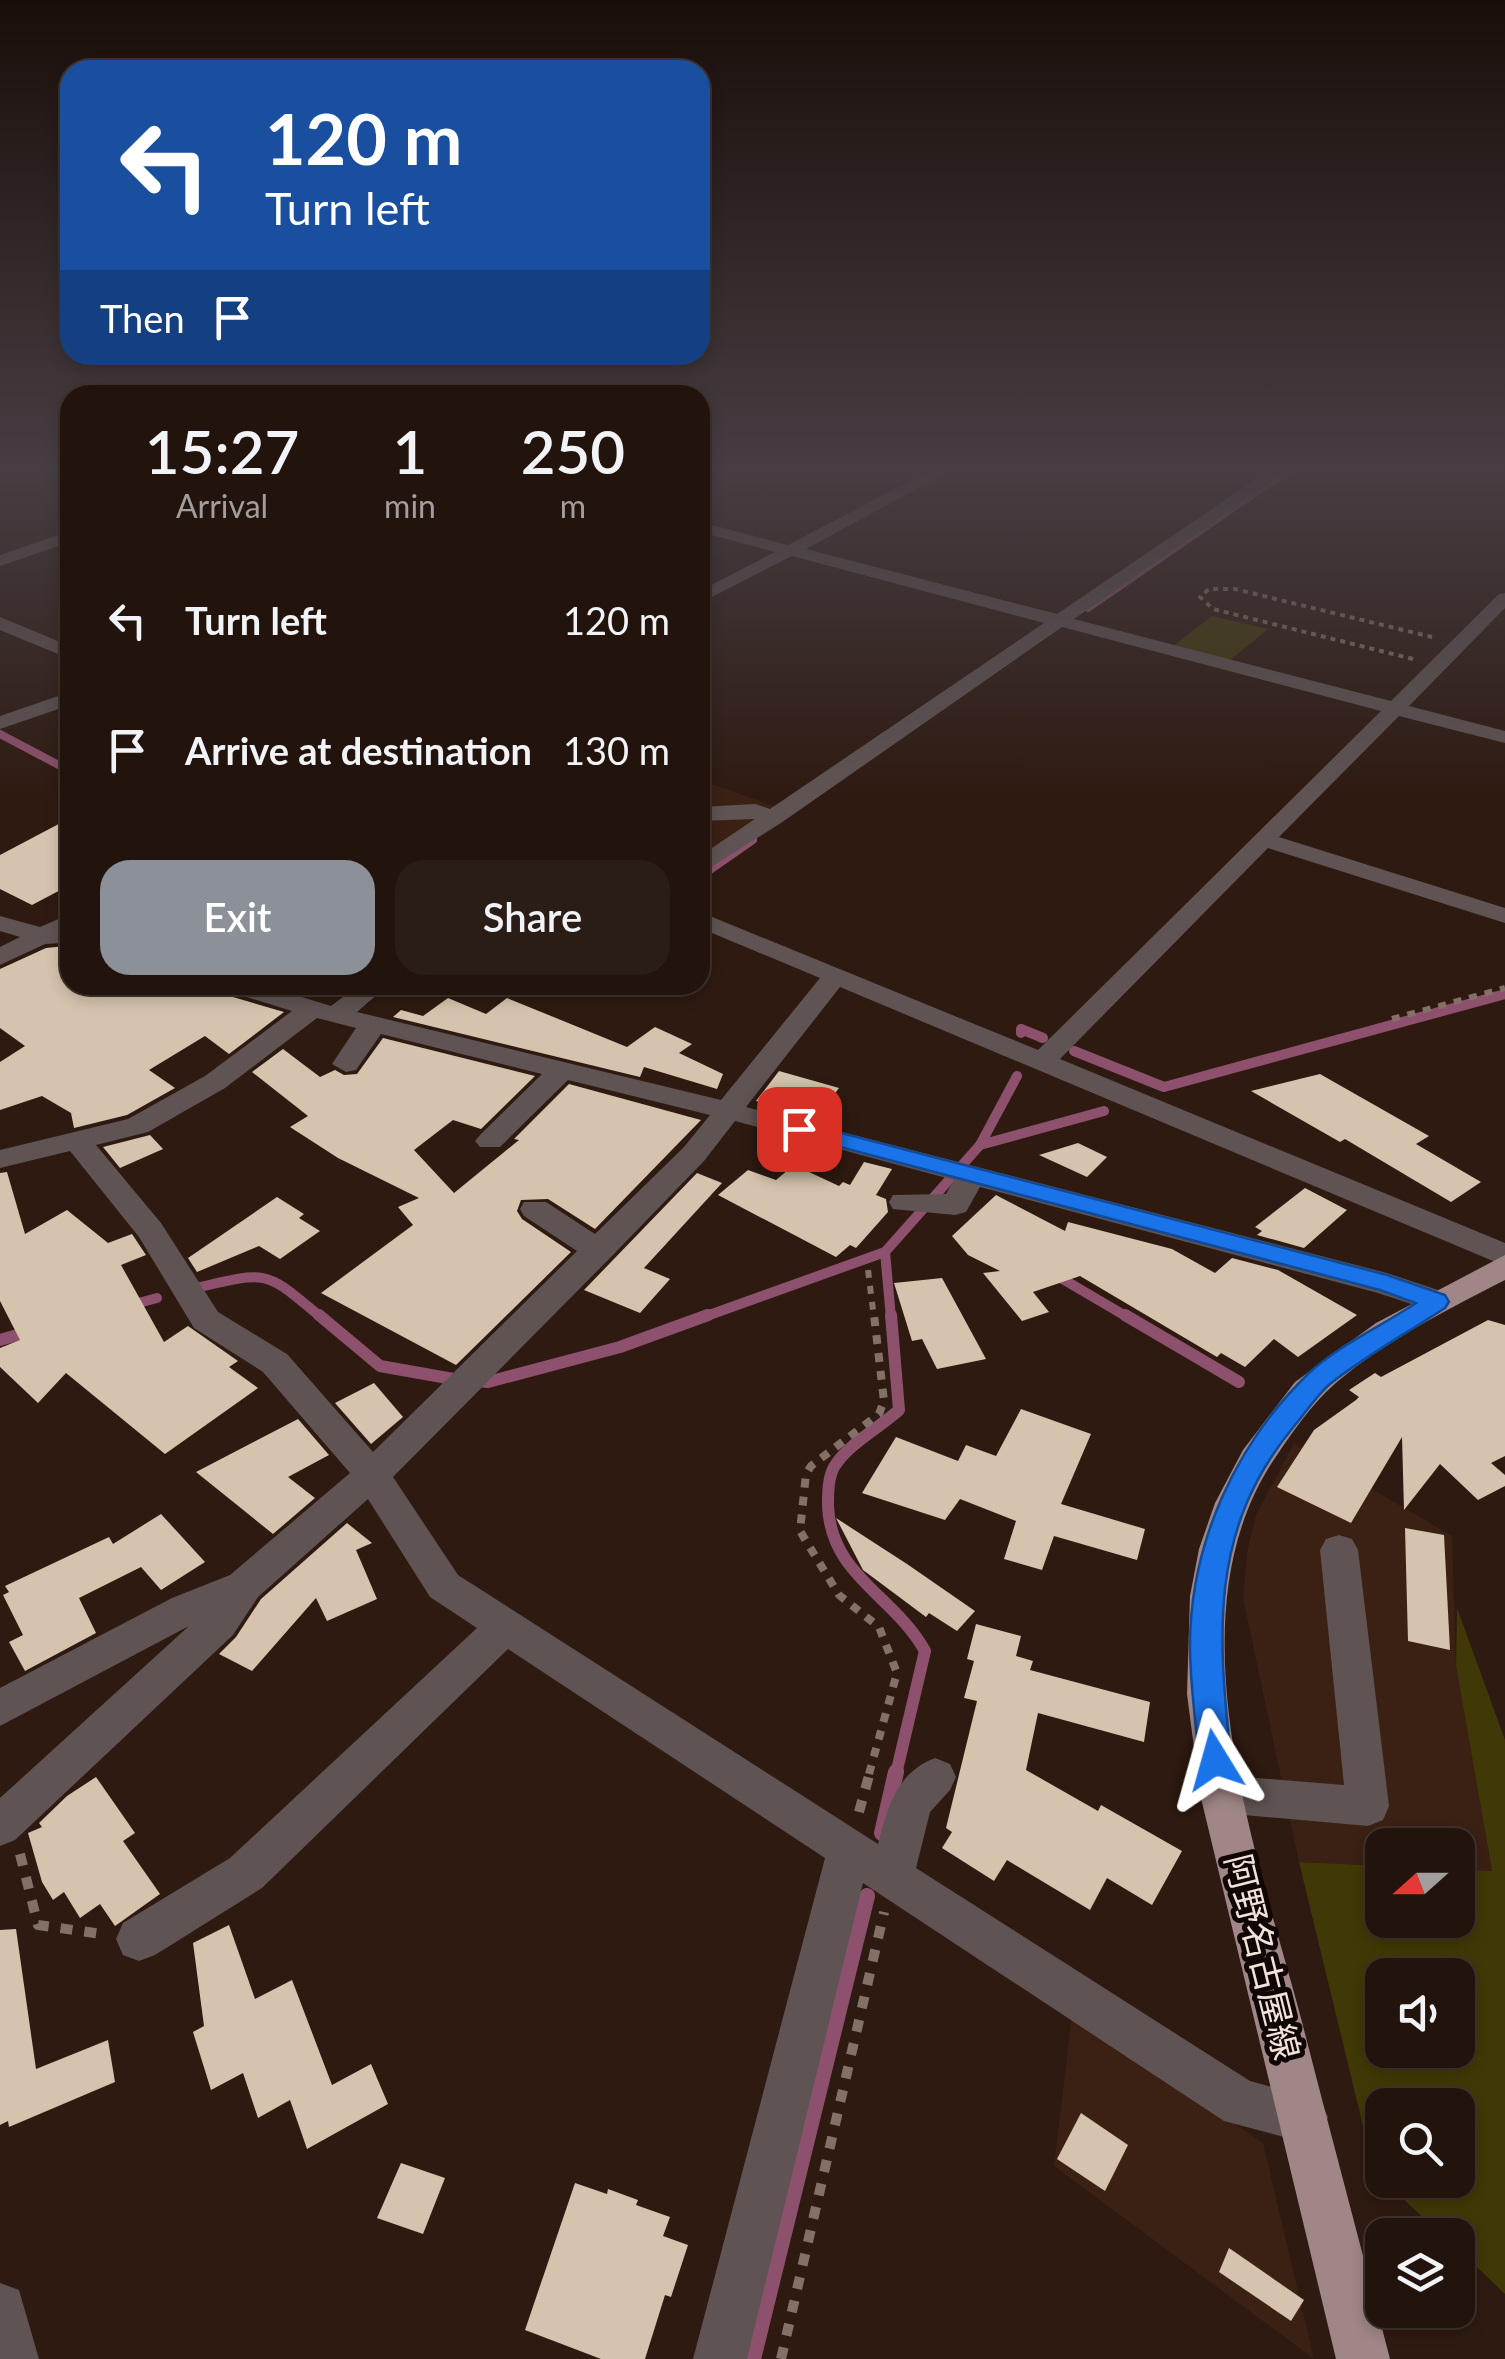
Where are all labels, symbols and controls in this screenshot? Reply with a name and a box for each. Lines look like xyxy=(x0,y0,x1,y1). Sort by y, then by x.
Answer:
text: 120 m xyxy=(265,96,462,180)
icon: left xyxy=(100,100,230,230)
text: Turn left xyxy=(265,181,430,235)
icon: arrive xyxy=(205,290,260,345)
text: Then xyxy=(100,295,185,341)
text: 15:27 xyxy=(145,415,299,487)
text: 1 xyxy=(393,415,427,487)
text: 250 xyxy=(521,415,625,487)
text: Arrival xyxy=(176,486,268,525)
text: min xyxy=(384,486,436,525)
text: m xyxy=(560,486,586,525)
icon: left xyxy=(100,593,155,648)
text: Turn left xyxy=(185,597,327,643)
text: 120 m xyxy=(563,597,670,643)
icon: arrive xyxy=(100,723,155,778)
text: Arrive at destination xyxy=(185,727,532,773)
text: 130 m xyxy=(563,727,670,773)
button: Exit xyxy=(100,860,375,975)
button: Share xyxy=(395,860,670,975)
pin xyxy=(757,1087,842,1172)
icon: arrive xyxy=(772,1102,827,1157)
position arrow xyxy=(1163,1708,1267,1812)
north arrow xyxy=(1365,1828,1475,1938)
map controls xyxy=(1365,1828,1475,2328)
street label: 阿野名古屋線 xyxy=(1218,1850,1310,2063)
button: sound xyxy=(1365,1958,1475,2068)
button: search xyxy=(1365,2088,1475,2198)
button: layers xyxy=(1365,2218,1475,2328)

